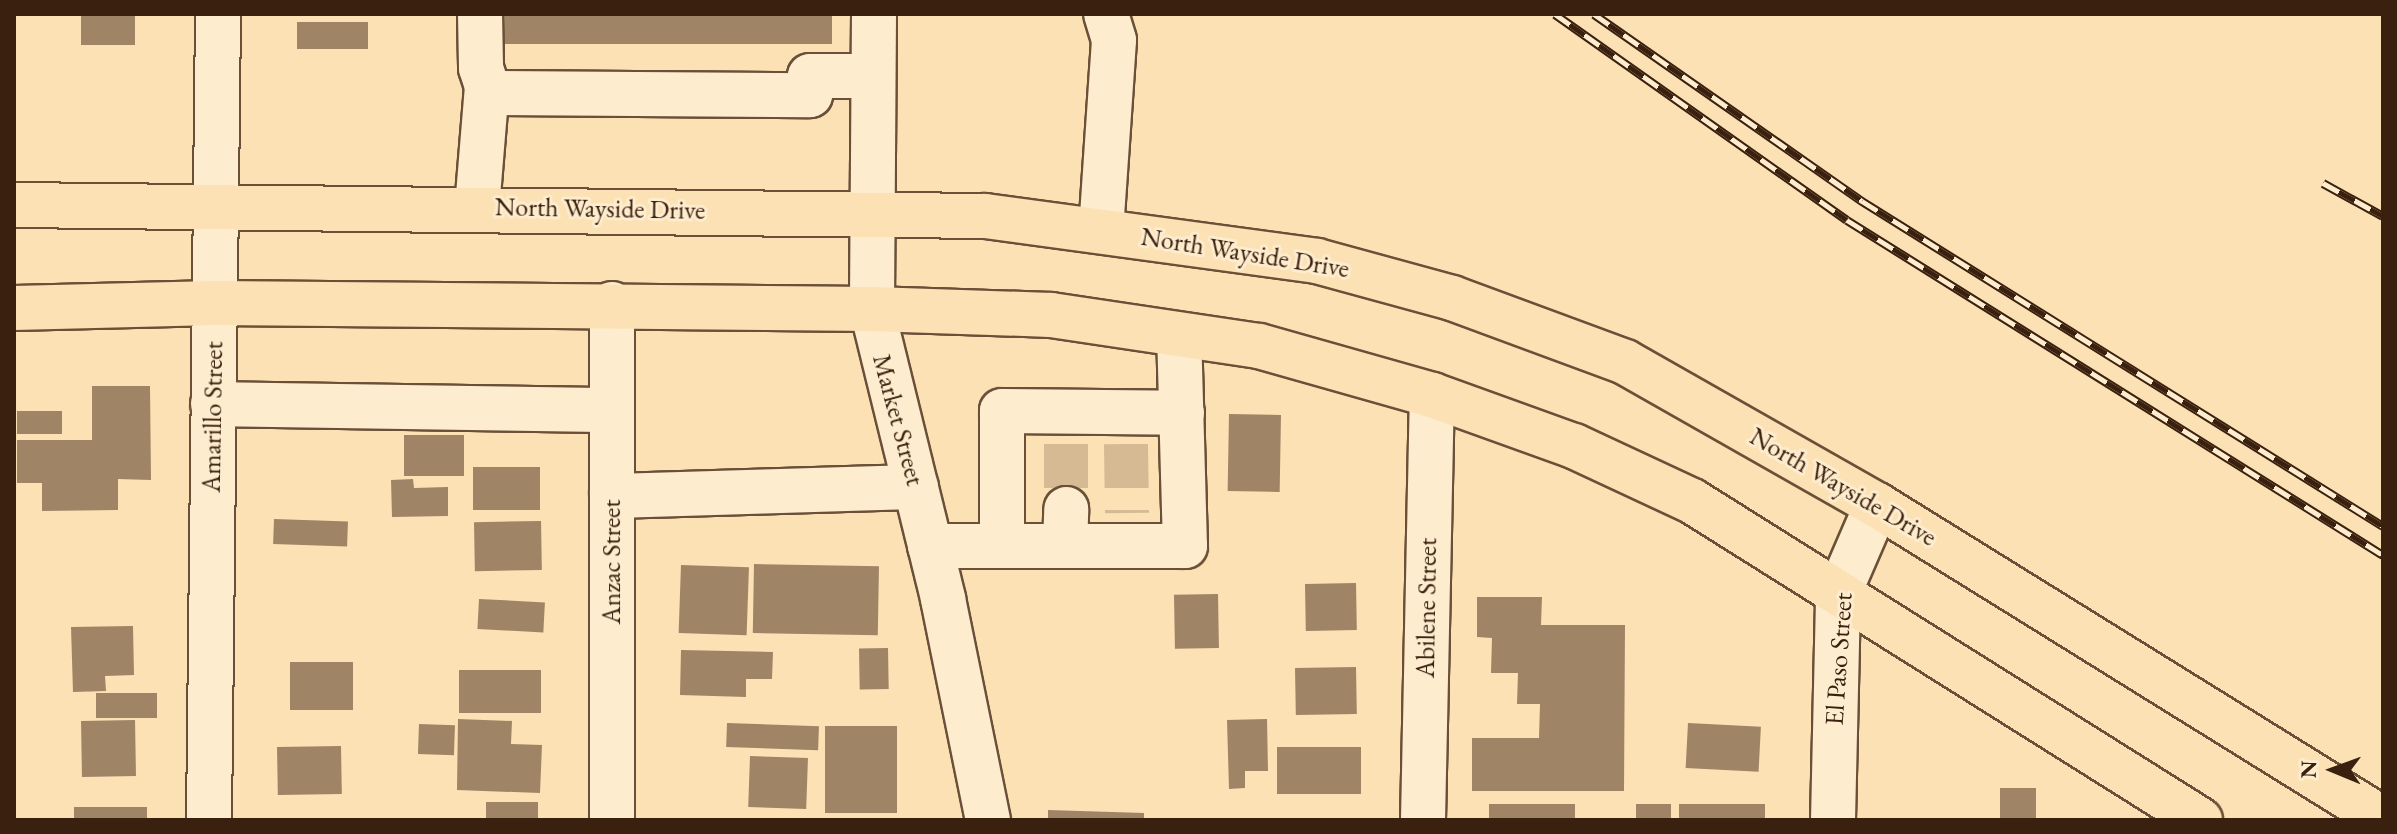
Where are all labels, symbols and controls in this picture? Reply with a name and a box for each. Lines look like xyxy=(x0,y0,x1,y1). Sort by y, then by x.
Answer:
street label: North Wayside Drive xyxy=(495,192,705,226)
street label: North Wayside Drive xyxy=(1139,221,1351,285)
street label: Amarillo Street xyxy=(196,341,230,493)
street label: Market Street xyxy=(865,351,931,489)
street label: North Wayside Drive xyxy=(1744,421,1942,553)
street label: Anzac Street xyxy=(596,500,628,624)
street label: Abilene Street xyxy=(1410,538,1444,678)
street label: El Paso Street xyxy=(1819,592,1859,726)
north arrow xyxy=(2293,730,2373,810)
text: N xyxy=(2294,760,2323,779)

